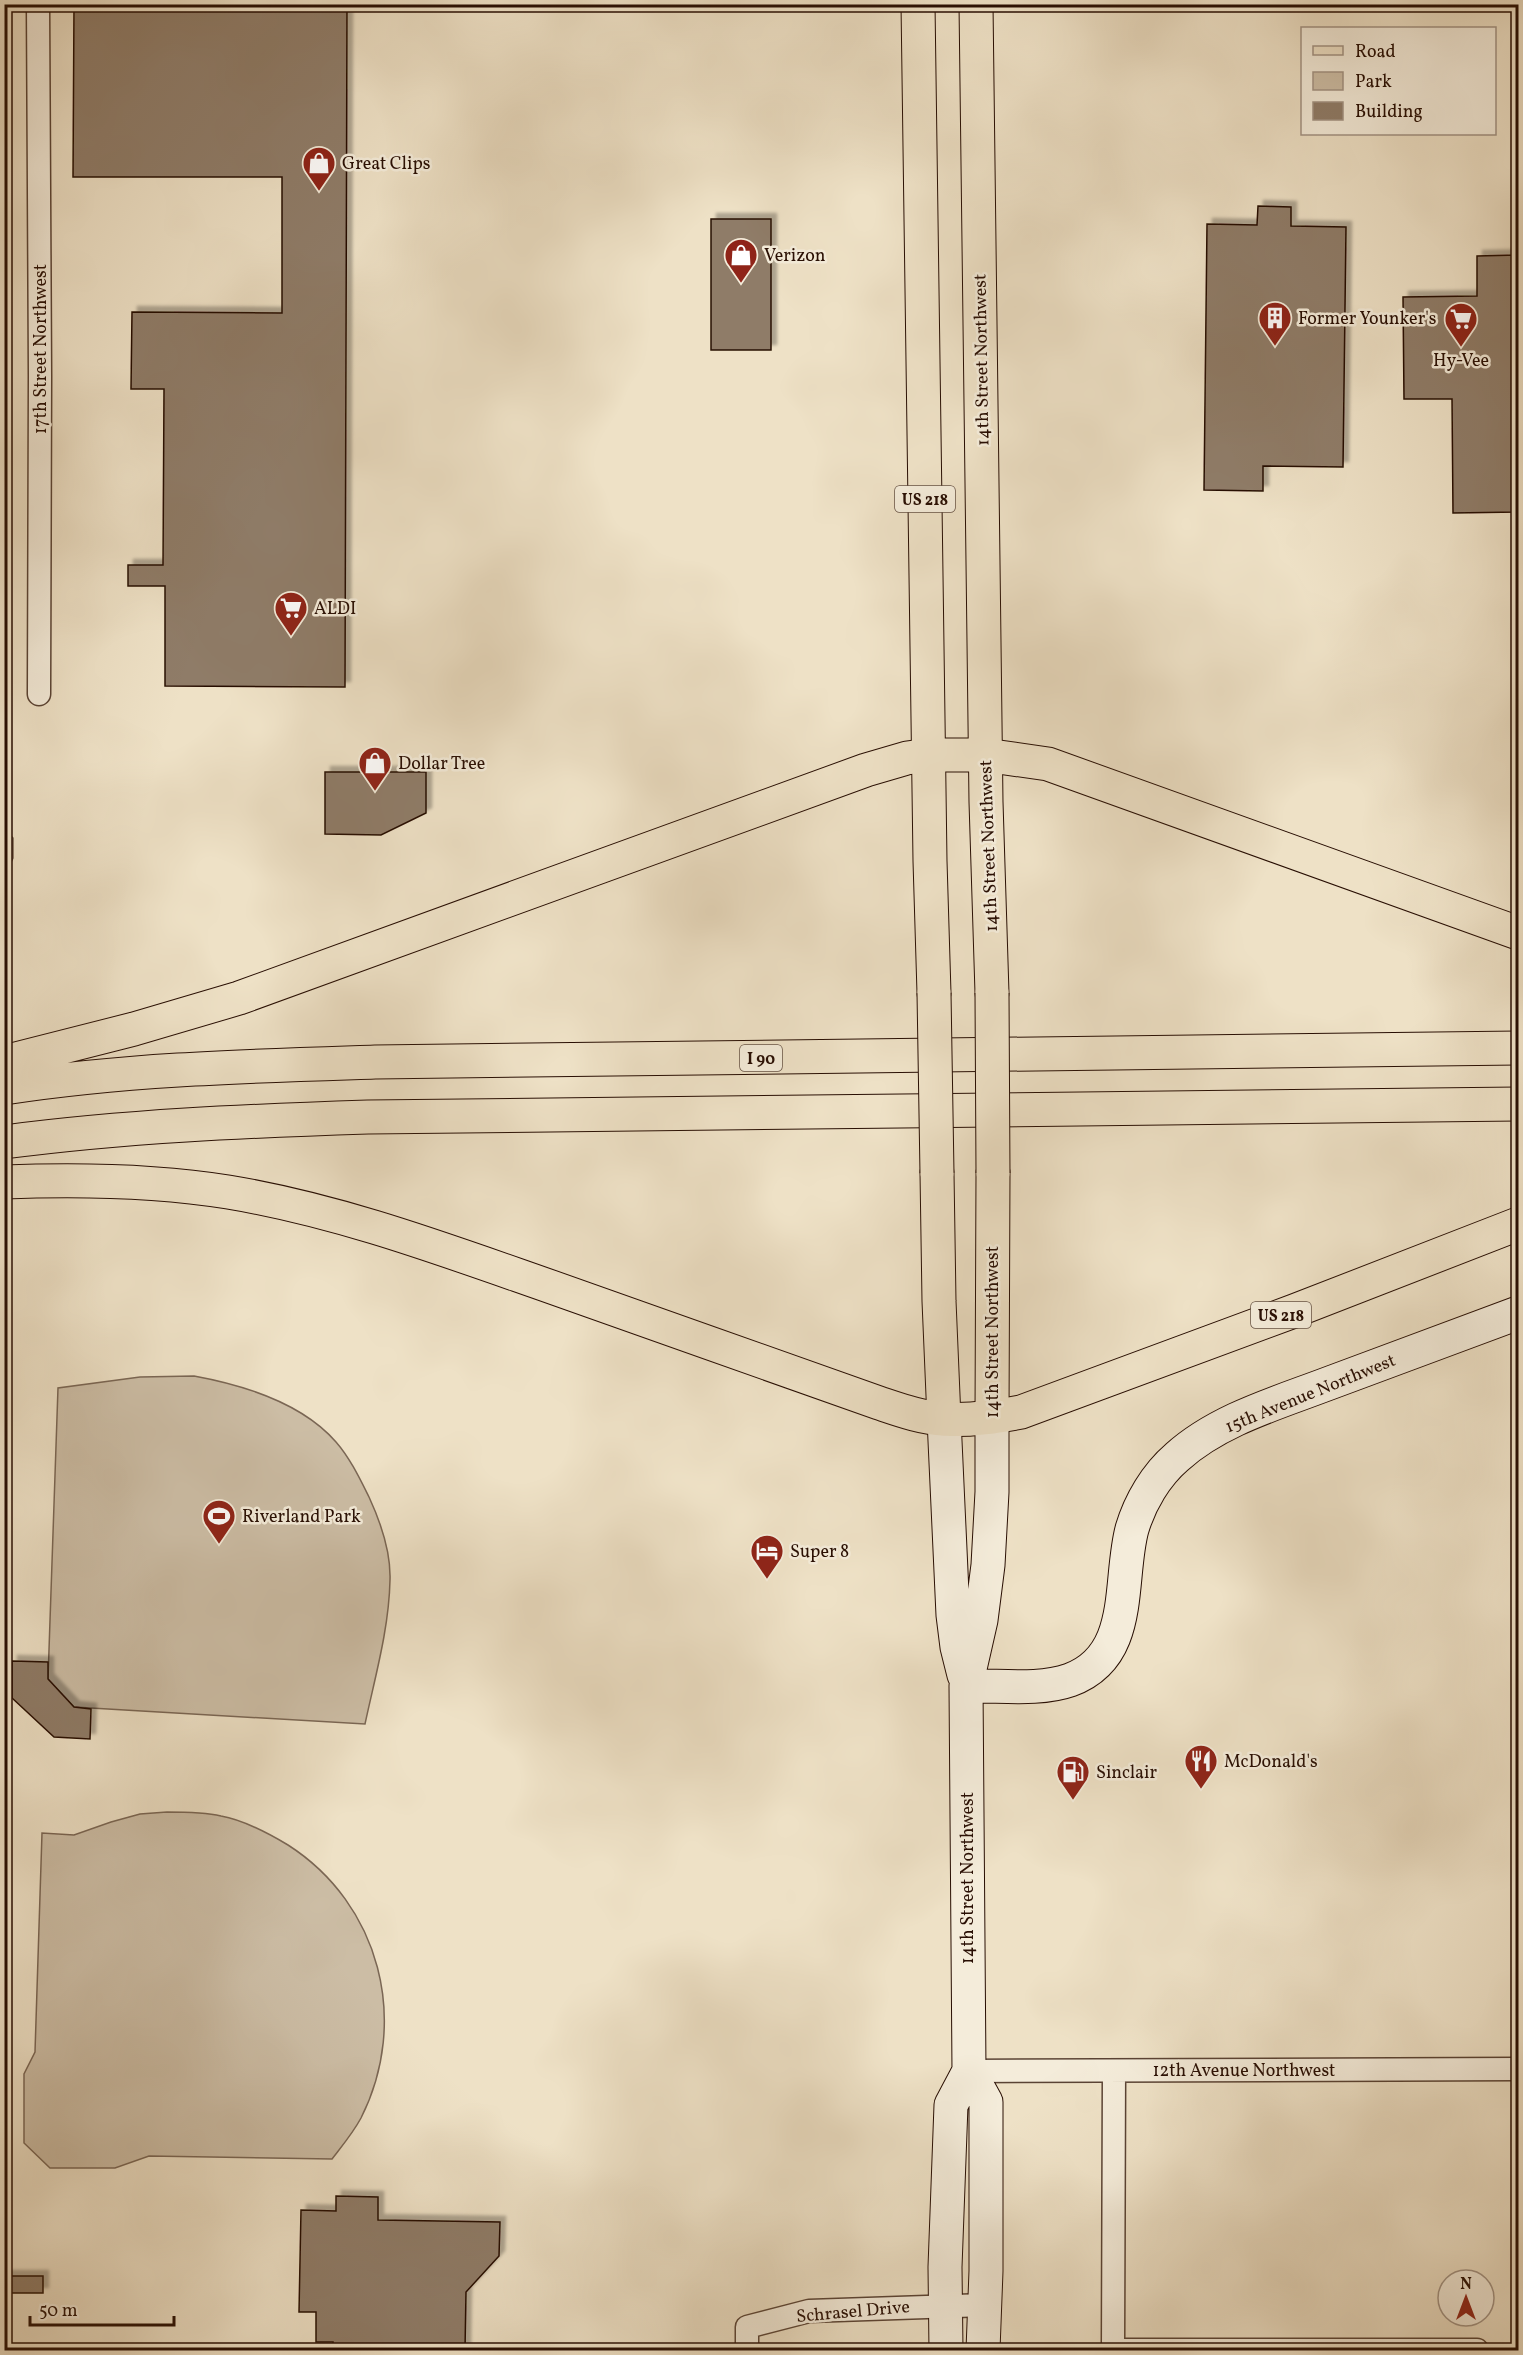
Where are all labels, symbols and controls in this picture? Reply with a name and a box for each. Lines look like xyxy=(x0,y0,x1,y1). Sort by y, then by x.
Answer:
legend xyxy=(1301,27,1496,135)
text: Road xyxy=(1355,40,1396,65)
text: Park xyxy=(1355,70,1392,95)
text: Building xyxy=(1355,100,1423,125)
shop icon: Great Clips xyxy=(301,145,337,192)
place label: Great Clips xyxy=(342,152,430,177)
shop icon: Verizon xyxy=(723,237,759,284)
place label: Verizon xyxy=(764,244,826,269)
street label: 17th Street Northwest xyxy=(29,264,54,434)
street label: 14th Street Northwest xyxy=(968,274,997,446)
building icon: Former Younker's xyxy=(1257,300,1293,347)
supermarket icon: Hy-Vee xyxy=(1443,301,1479,348)
place label: Former Younker's xyxy=(1298,307,1436,332)
place label: Hy-Vee xyxy=(1433,349,1489,374)
road number: US 218 xyxy=(895,486,955,512)
supermarket icon: ALDI xyxy=(273,590,309,637)
place label: ALDI xyxy=(314,597,356,622)
shop icon: Dollar Tree xyxy=(357,745,393,792)
place label: Dollar Tree xyxy=(398,752,485,777)
street label: 14th Street Northwest xyxy=(974,759,1005,932)
road number: I 90 xyxy=(740,1045,782,1071)
street label: 14th Street Northwest xyxy=(981,1246,1006,1418)
road number: US 218 xyxy=(1251,1302,1311,1328)
street label: 15th Avenue Northwest xyxy=(1222,1349,1400,1440)
sports icon: Riverland Park xyxy=(201,1498,237,1545)
place label: Riverland Park xyxy=(242,1505,361,1530)
hotel icon: Super 8 xyxy=(749,1533,785,1580)
place label: Super 8 xyxy=(790,1540,849,1565)
restaurant icon: McDonald's xyxy=(1183,1743,1219,1790)
place label: McDonald's xyxy=(1224,1750,1318,1775)
fuel station icon: Sinclair xyxy=(1055,1754,1091,1801)
place label: Sinclair xyxy=(1096,1761,1157,1786)
street label: 14th Street Northwest xyxy=(956,1792,981,1964)
street label: 12th Avenue Northwest xyxy=(1153,2059,1335,2084)
north arrow xyxy=(1436,2268,1496,2328)
text: N xyxy=(1460,2274,1472,2296)
scale bar xyxy=(30,2289,174,2327)
street label: Schrasel Drive xyxy=(795,2295,911,2330)
text: 50 m xyxy=(39,2299,78,2324)

